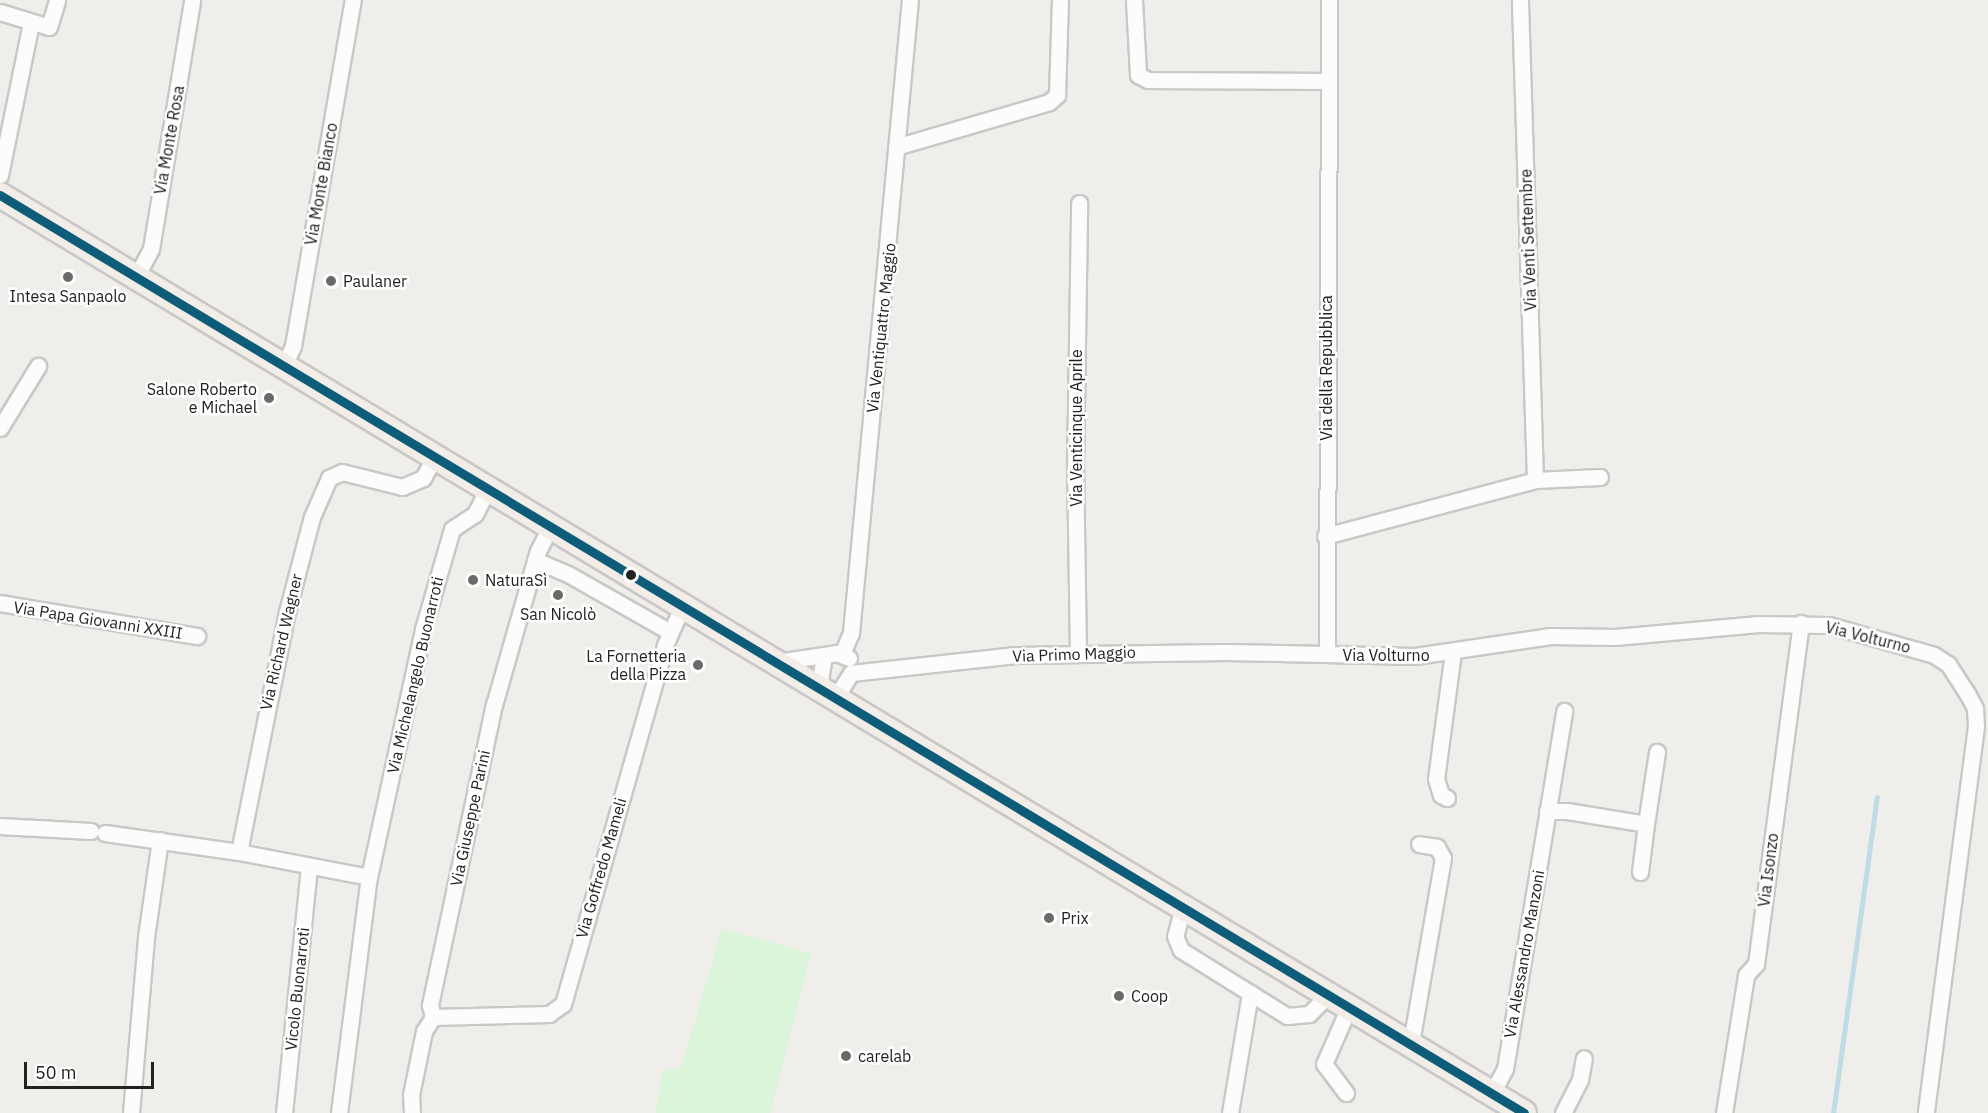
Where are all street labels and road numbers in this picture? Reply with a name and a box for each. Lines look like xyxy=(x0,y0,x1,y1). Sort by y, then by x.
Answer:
street label: Via Monte Rosa xyxy=(150,84,188,196)
street label: Via Monte Bianco xyxy=(301,121,341,247)
street label: Via Venti Settembre xyxy=(1516,169,1540,311)
street label: Via Ventiquattro Maggio xyxy=(863,242,899,414)
street label: Via della Repubblica xyxy=(1316,295,1336,441)
street label: Via Venticinque Aprile xyxy=(1066,349,1086,507)
street label: Via Richard Wagner xyxy=(256,572,306,712)
street label: Via Michelangelo Buonarroti xyxy=(383,575,447,775)
street label: Via Papa Giovanni XXIII xyxy=(12,597,184,643)
street label: Via Volturno xyxy=(1823,617,1913,657)
street label: Via Primo Maggio xyxy=(1012,642,1136,666)
street label: Via Volturno xyxy=(1342,645,1430,665)
street label: Via Giuseppe Parini xyxy=(446,748,494,888)
street label: Via Goffredo Mameli xyxy=(572,795,630,941)
street label: Via Isonzo xyxy=(1754,832,1782,908)
street label: Via Alessandro Manzoni xyxy=(1500,868,1548,1040)
street label: Vicolo Buonarroti xyxy=(281,926,313,1052)

